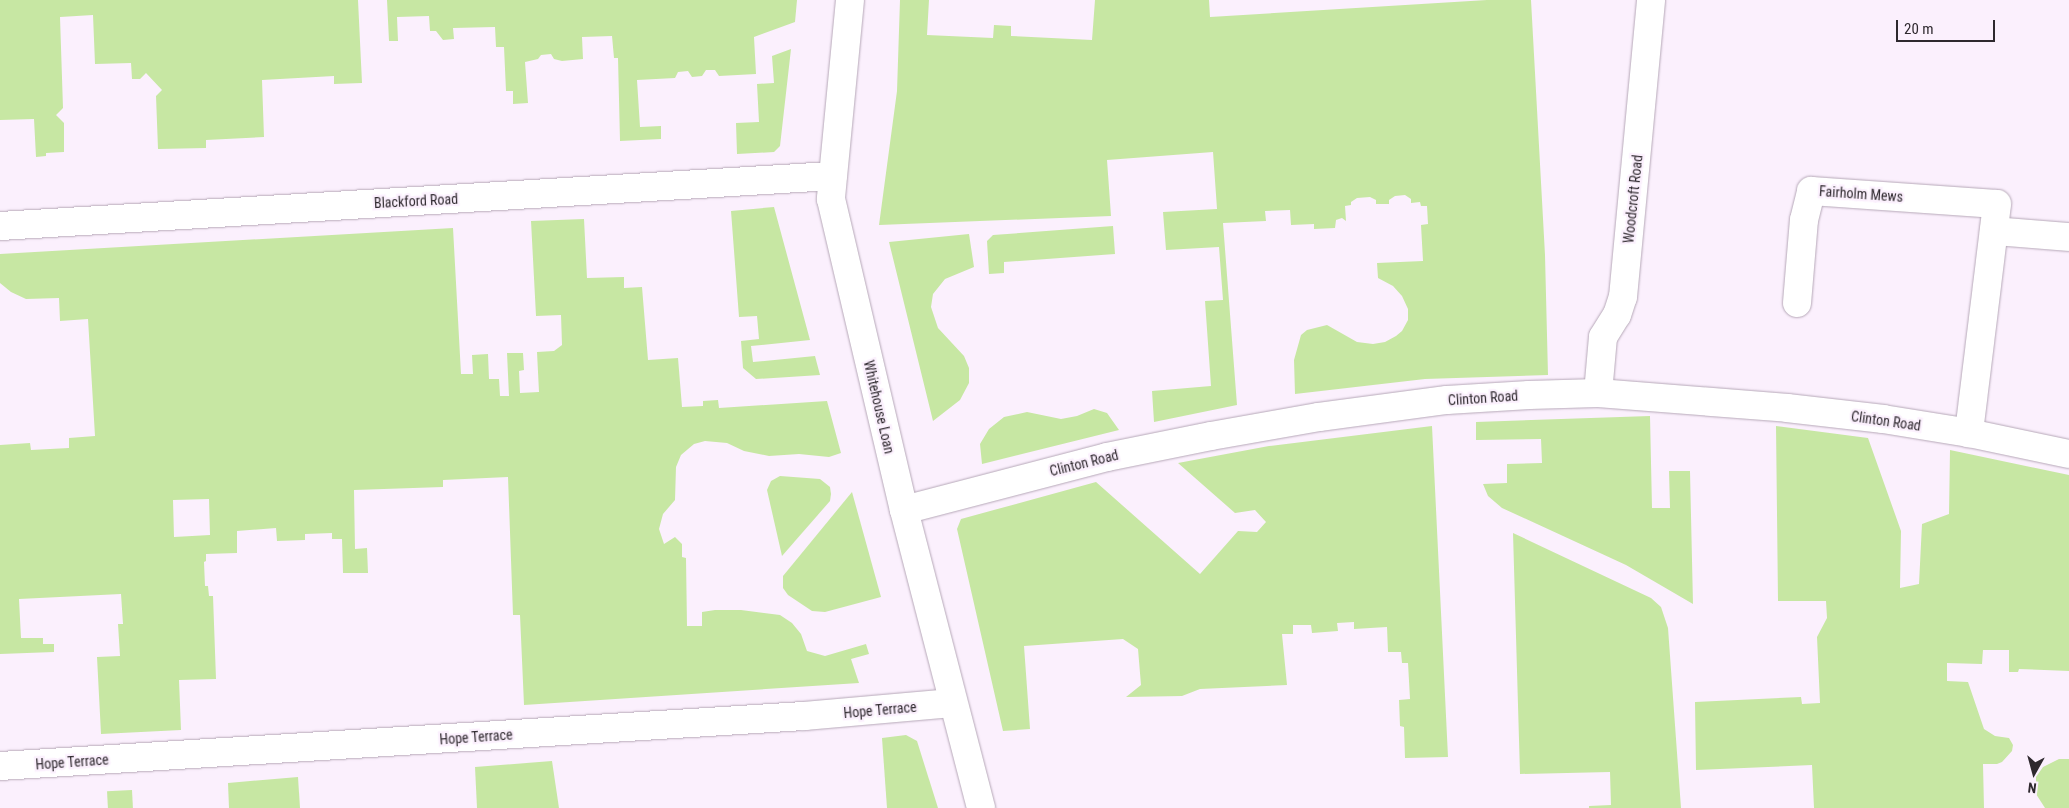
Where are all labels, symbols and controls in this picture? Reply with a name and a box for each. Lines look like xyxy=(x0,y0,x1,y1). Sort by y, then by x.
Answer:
scale bar xyxy=(1899,10,1998,42)
text: 20 m xyxy=(1904,20,1934,38)
street label: Woodcroft Road xyxy=(1620,154,1646,244)
street label: Fairholm Mews xyxy=(1818,183,1904,205)
street label: Blackford Road xyxy=(374,190,458,212)
street label: Whitehouse Loan xyxy=(860,359,898,455)
street label: Clinton Road xyxy=(1447,387,1519,409)
street label: Clinton Road xyxy=(1850,408,1922,434)
street label: Clinton Road xyxy=(1048,446,1120,480)
street label: Hope Terrace xyxy=(843,698,917,722)
street label: Hope Terrace xyxy=(439,726,513,748)
north arrow xyxy=(2009,748,2059,798)
street label: Hope Terrace xyxy=(35,751,109,773)
text: N xyxy=(2027,779,2037,796)

